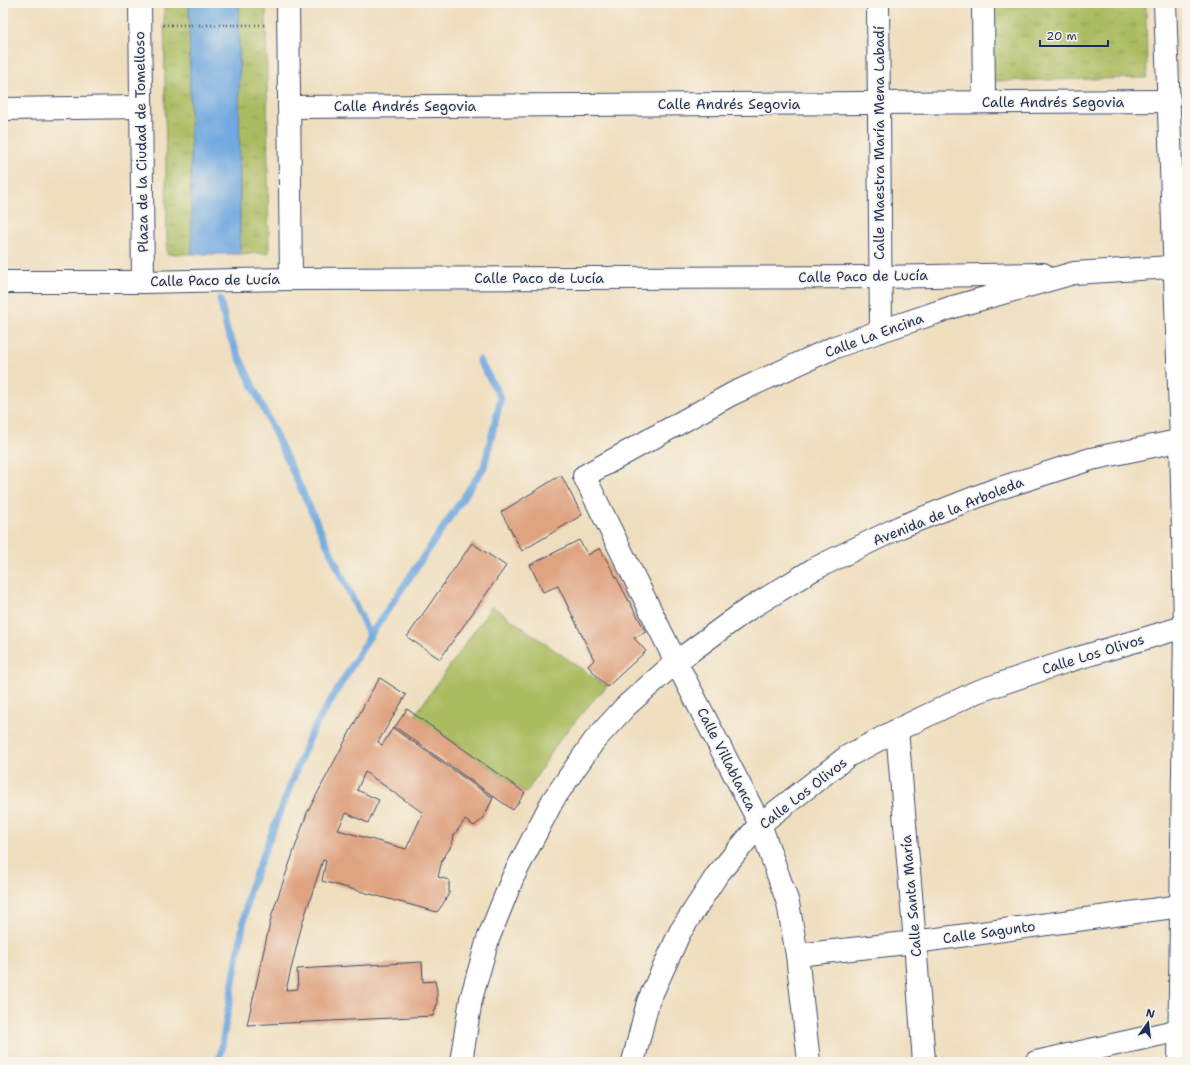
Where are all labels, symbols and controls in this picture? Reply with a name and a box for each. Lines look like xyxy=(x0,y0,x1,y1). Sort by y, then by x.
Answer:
scale bar xyxy=(1040,22,1108,48)
street label: Calle Maestra María Mena Labadí xyxy=(870,26,888,260)
text: 20 m xyxy=(1046,28,1077,44)
street label: Plaza de la Ciudad de Tomelloso xyxy=(130,31,152,253)
street label: Calle Andrés Segovia xyxy=(982,93,1125,111)
street label: Calle Andrés Segovia xyxy=(658,95,801,113)
street label: Calle Andrés Segovia xyxy=(334,97,477,115)
street label: Calle Paco de Lucía xyxy=(798,266,928,286)
street label: Calle Paco de Lucía xyxy=(474,269,604,287)
street label: Calle Paco de Lucía xyxy=(150,270,280,290)
street label: Calle La Encina xyxy=(822,309,926,361)
street label: Avenida de la Arboleda xyxy=(870,472,1026,550)
street label: Calle Los Olivos xyxy=(1040,630,1146,678)
street label: Calle Villablanca xyxy=(693,704,761,814)
street label: Calle Los Olivos xyxy=(756,753,850,833)
street label: Calle Santa María xyxy=(897,834,925,958)
street label: Calle Sagunto xyxy=(942,917,1036,947)
north arrow xyxy=(1128,1003,1168,1043)
text: N xyxy=(1144,1005,1157,1022)

